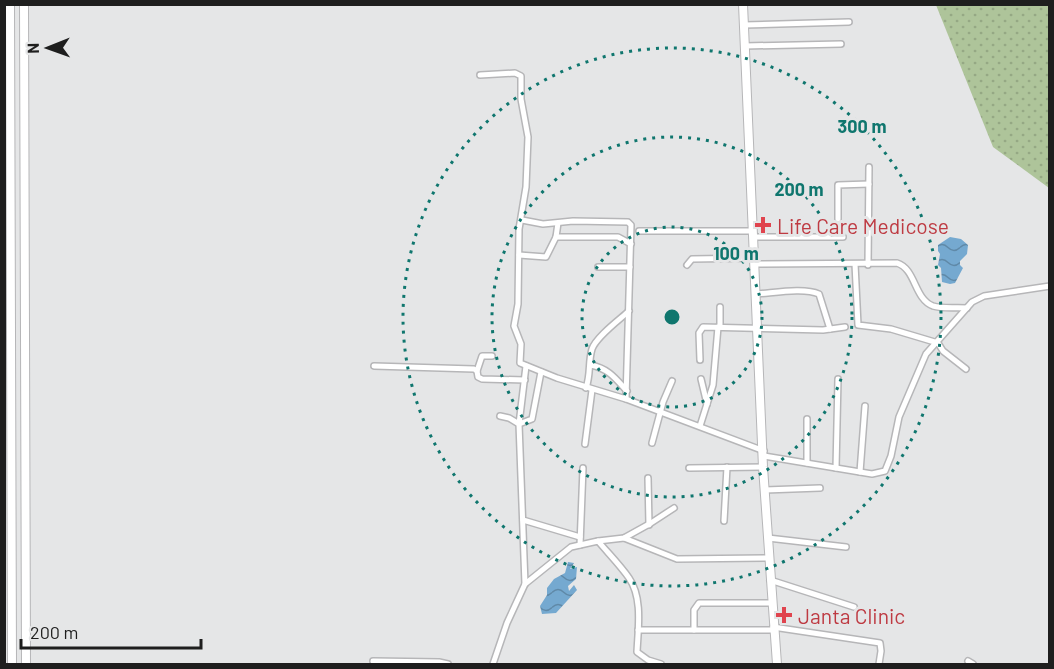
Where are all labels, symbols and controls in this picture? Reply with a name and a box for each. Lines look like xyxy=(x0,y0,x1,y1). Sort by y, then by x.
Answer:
north arrow xyxy=(18,18,78,78)
text: N xyxy=(23,43,42,54)
text: 300 m xyxy=(838,115,886,137)
text: 200 m xyxy=(774,178,824,200)
place label: Life Care Medicose xyxy=(777,213,949,238)
marker: Life Care Medicose xyxy=(754,216,772,234)
text: 100 m xyxy=(713,242,759,264)
centre of rings xyxy=(662,307,682,327)
place label: Janta Clinic xyxy=(798,603,905,628)
marker: Janta Clinic xyxy=(775,606,793,624)
scale bar xyxy=(21,612,201,650)
text: 200 m xyxy=(30,621,78,643)

